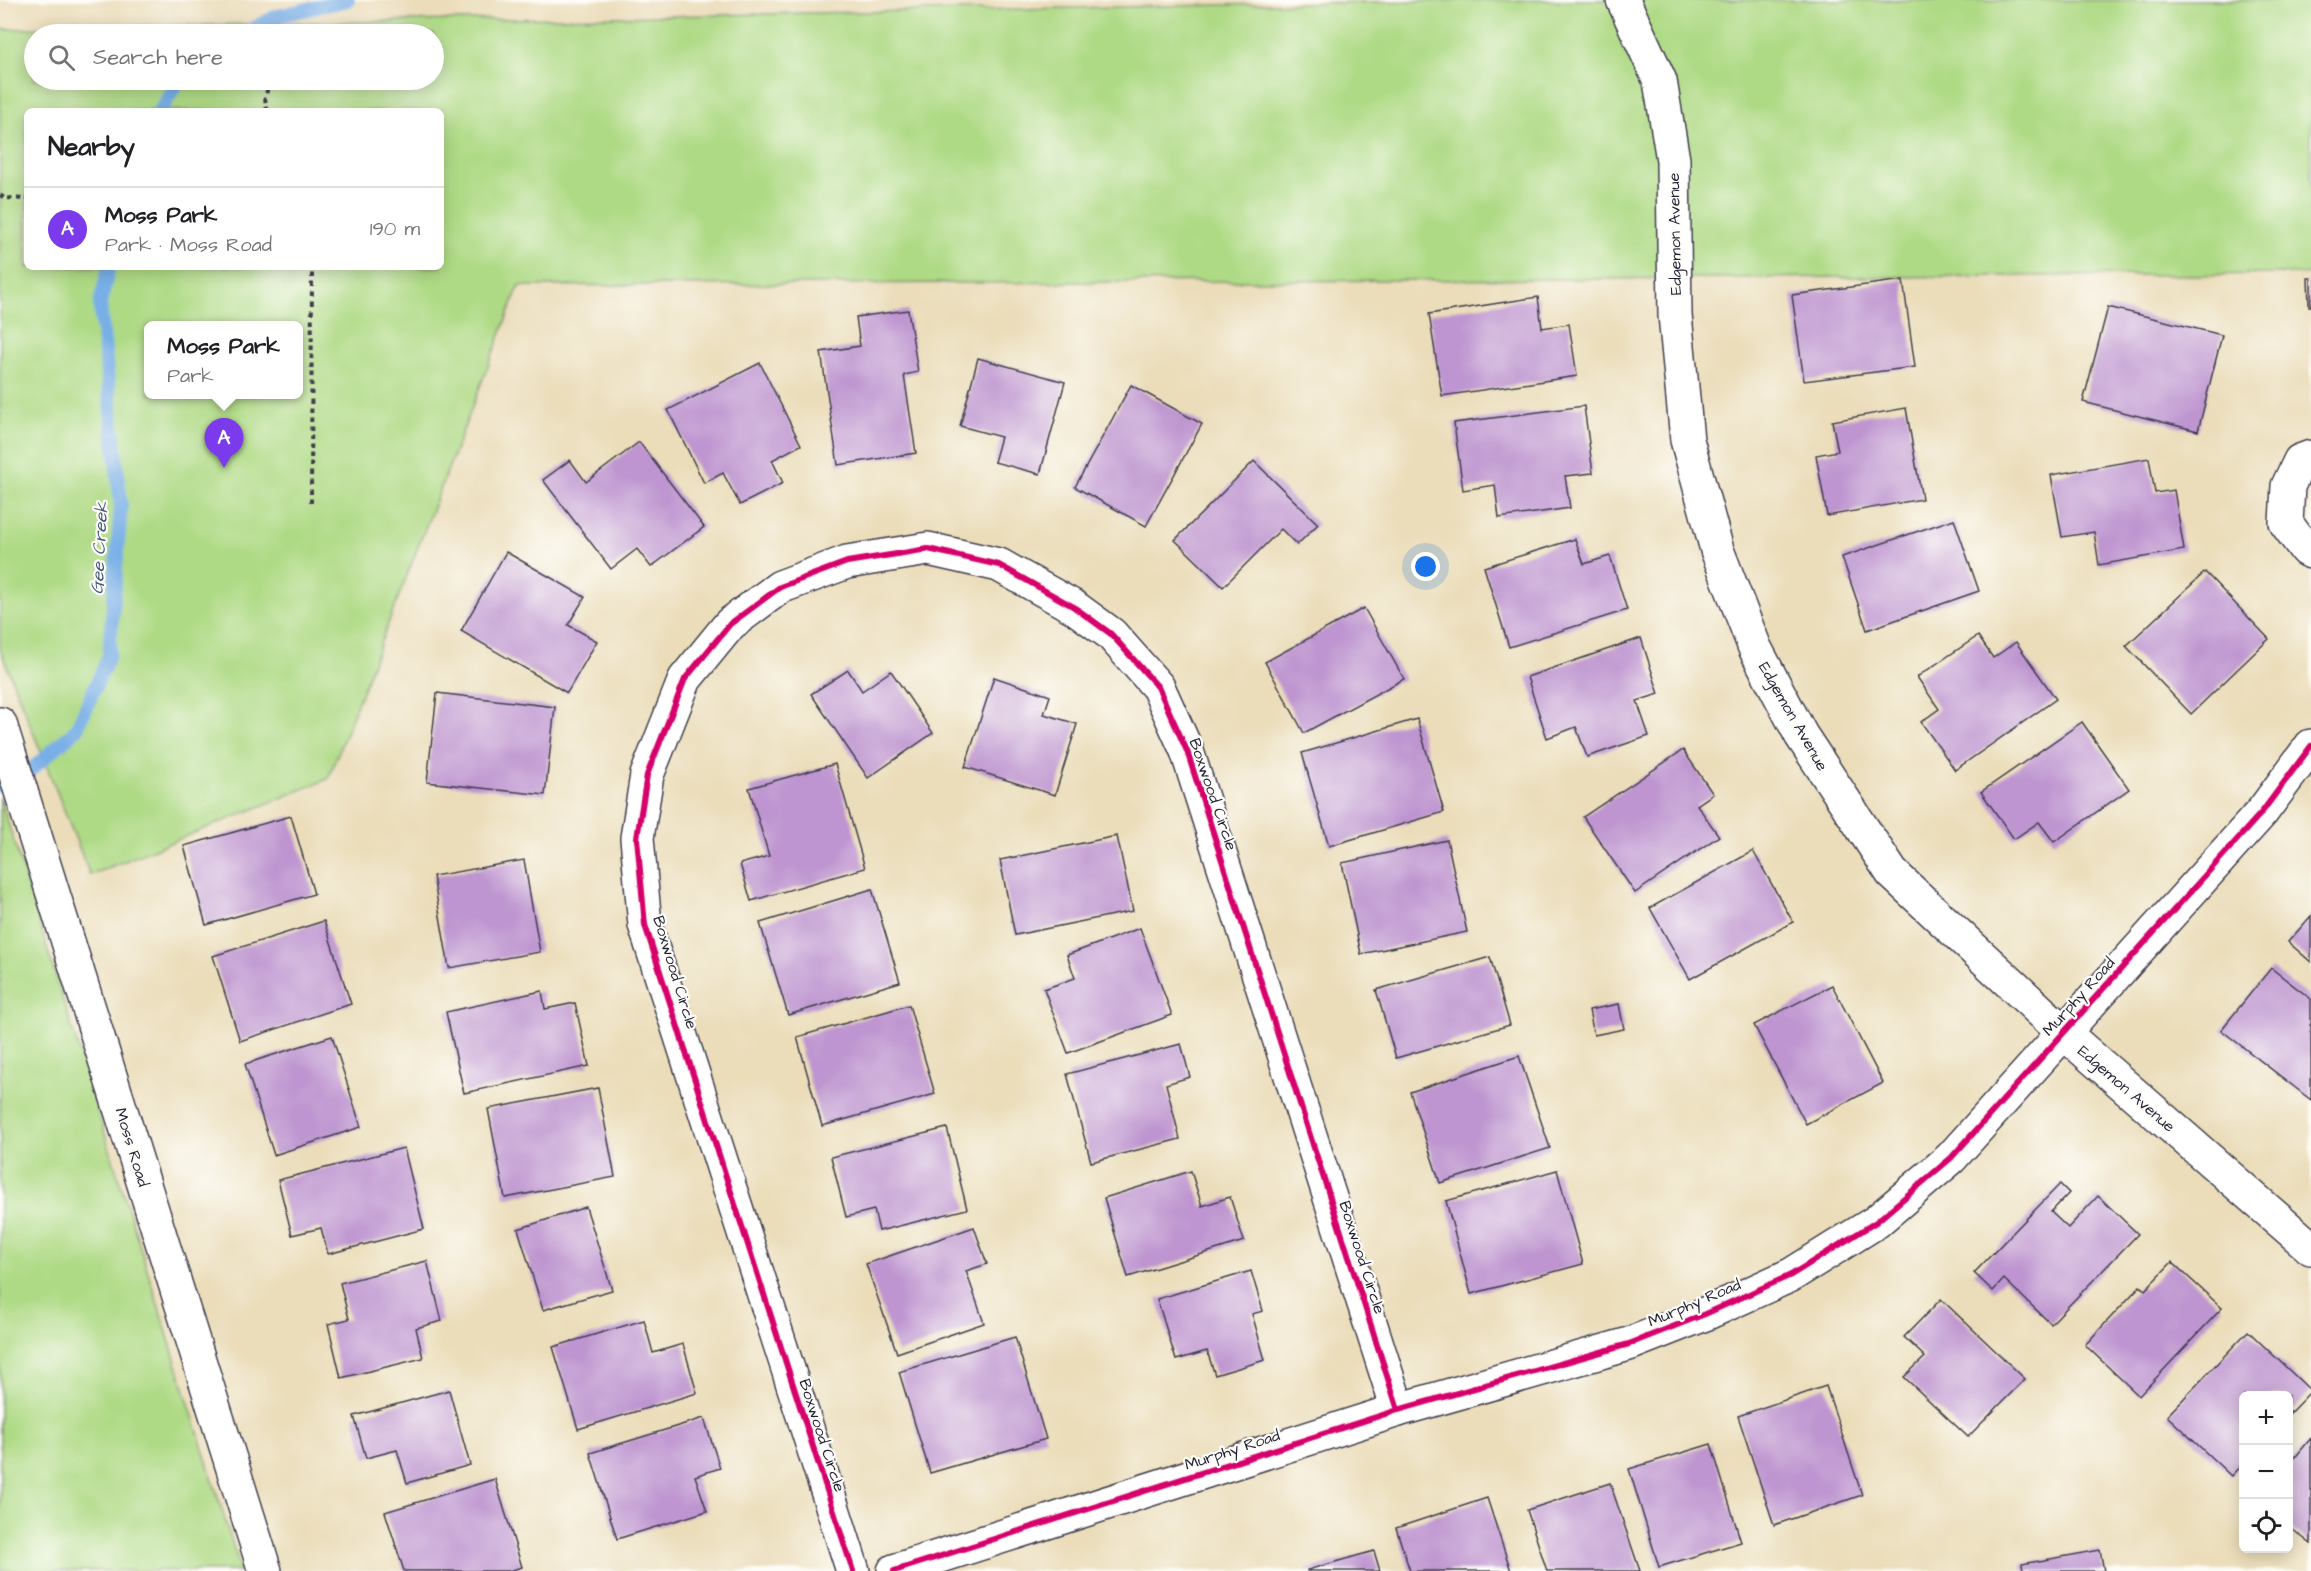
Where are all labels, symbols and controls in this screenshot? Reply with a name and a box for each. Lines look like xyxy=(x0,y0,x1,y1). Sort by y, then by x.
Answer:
search box xyxy=(24,24,444,90)
icon: search xyxy=(45,41,78,74)
text: Search here xyxy=(93,42,223,73)
text: Nearby xyxy=(48,129,135,165)
street label: Edgemon Avenue xyxy=(1663,172,1688,295)
text: Moss Park xyxy=(105,200,217,231)
text: A xyxy=(61,215,74,243)
text: 190 m xyxy=(370,215,420,243)
text: Park · Moss Road xyxy=(105,231,272,259)
popup xyxy=(144,321,303,399)
text: Moss Park xyxy=(167,331,280,362)
text: Park xyxy=(167,362,214,390)
pin: A xyxy=(204,418,244,468)
water label: Gee Creek xyxy=(85,500,114,595)
your location xyxy=(1411,552,1440,581)
street label: Edgemon Avenue xyxy=(1752,658,1833,776)
street label: Boxwood Circle xyxy=(1184,735,1243,854)
street label: Boxwood Circle xyxy=(647,913,703,1032)
street label: Murphy Road xyxy=(2037,953,2121,1041)
street label: Edgemon Avenue xyxy=(2072,1040,2180,1138)
street label: Moss Road xyxy=(110,1105,154,1189)
street label: Boxwood Circle xyxy=(1333,1198,1391,1317)
street label: Murphy Road xyxy=(1645,1273,1745,1333)
street label: Boxwood Circle xyxy=(793,1376,851,1495)
map controls xyxy=(2239,1391,2293,1553)
button: + xyxy=(2239,1391,2293,1445)
street label: Murphy Road xyxy=(1182,1424,1283,1477)
button: − xyxy=(2239,1445,2293,1499)
button: locate xyxy=(2239,1499,2293,1553)

